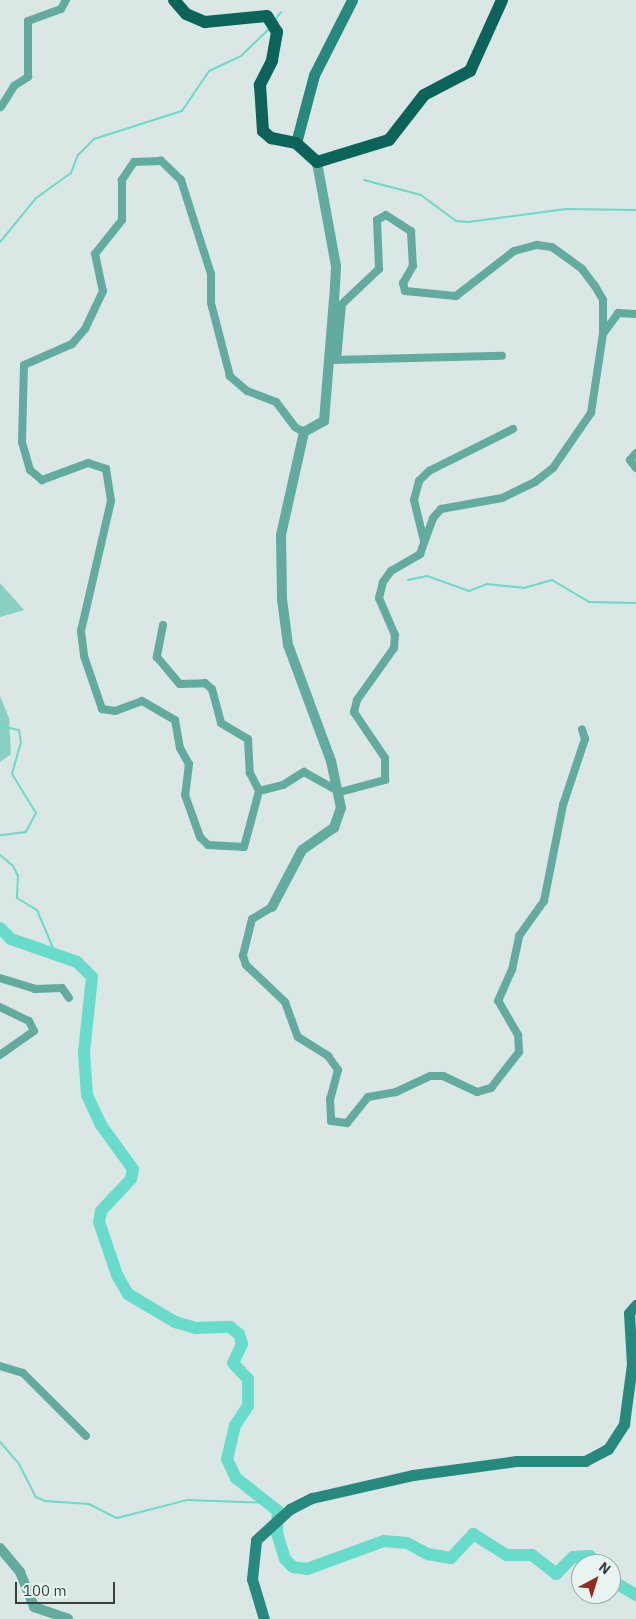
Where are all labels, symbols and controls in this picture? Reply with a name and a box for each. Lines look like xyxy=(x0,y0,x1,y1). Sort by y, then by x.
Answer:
north arrow xyxy=(571,1554,621,1604)
text: N xyxy=(595,1558,614,1578)
scale bar xyxy=(18,1572,118,1604)
text: 100 m xyxy=(23,1581,67,1600)

